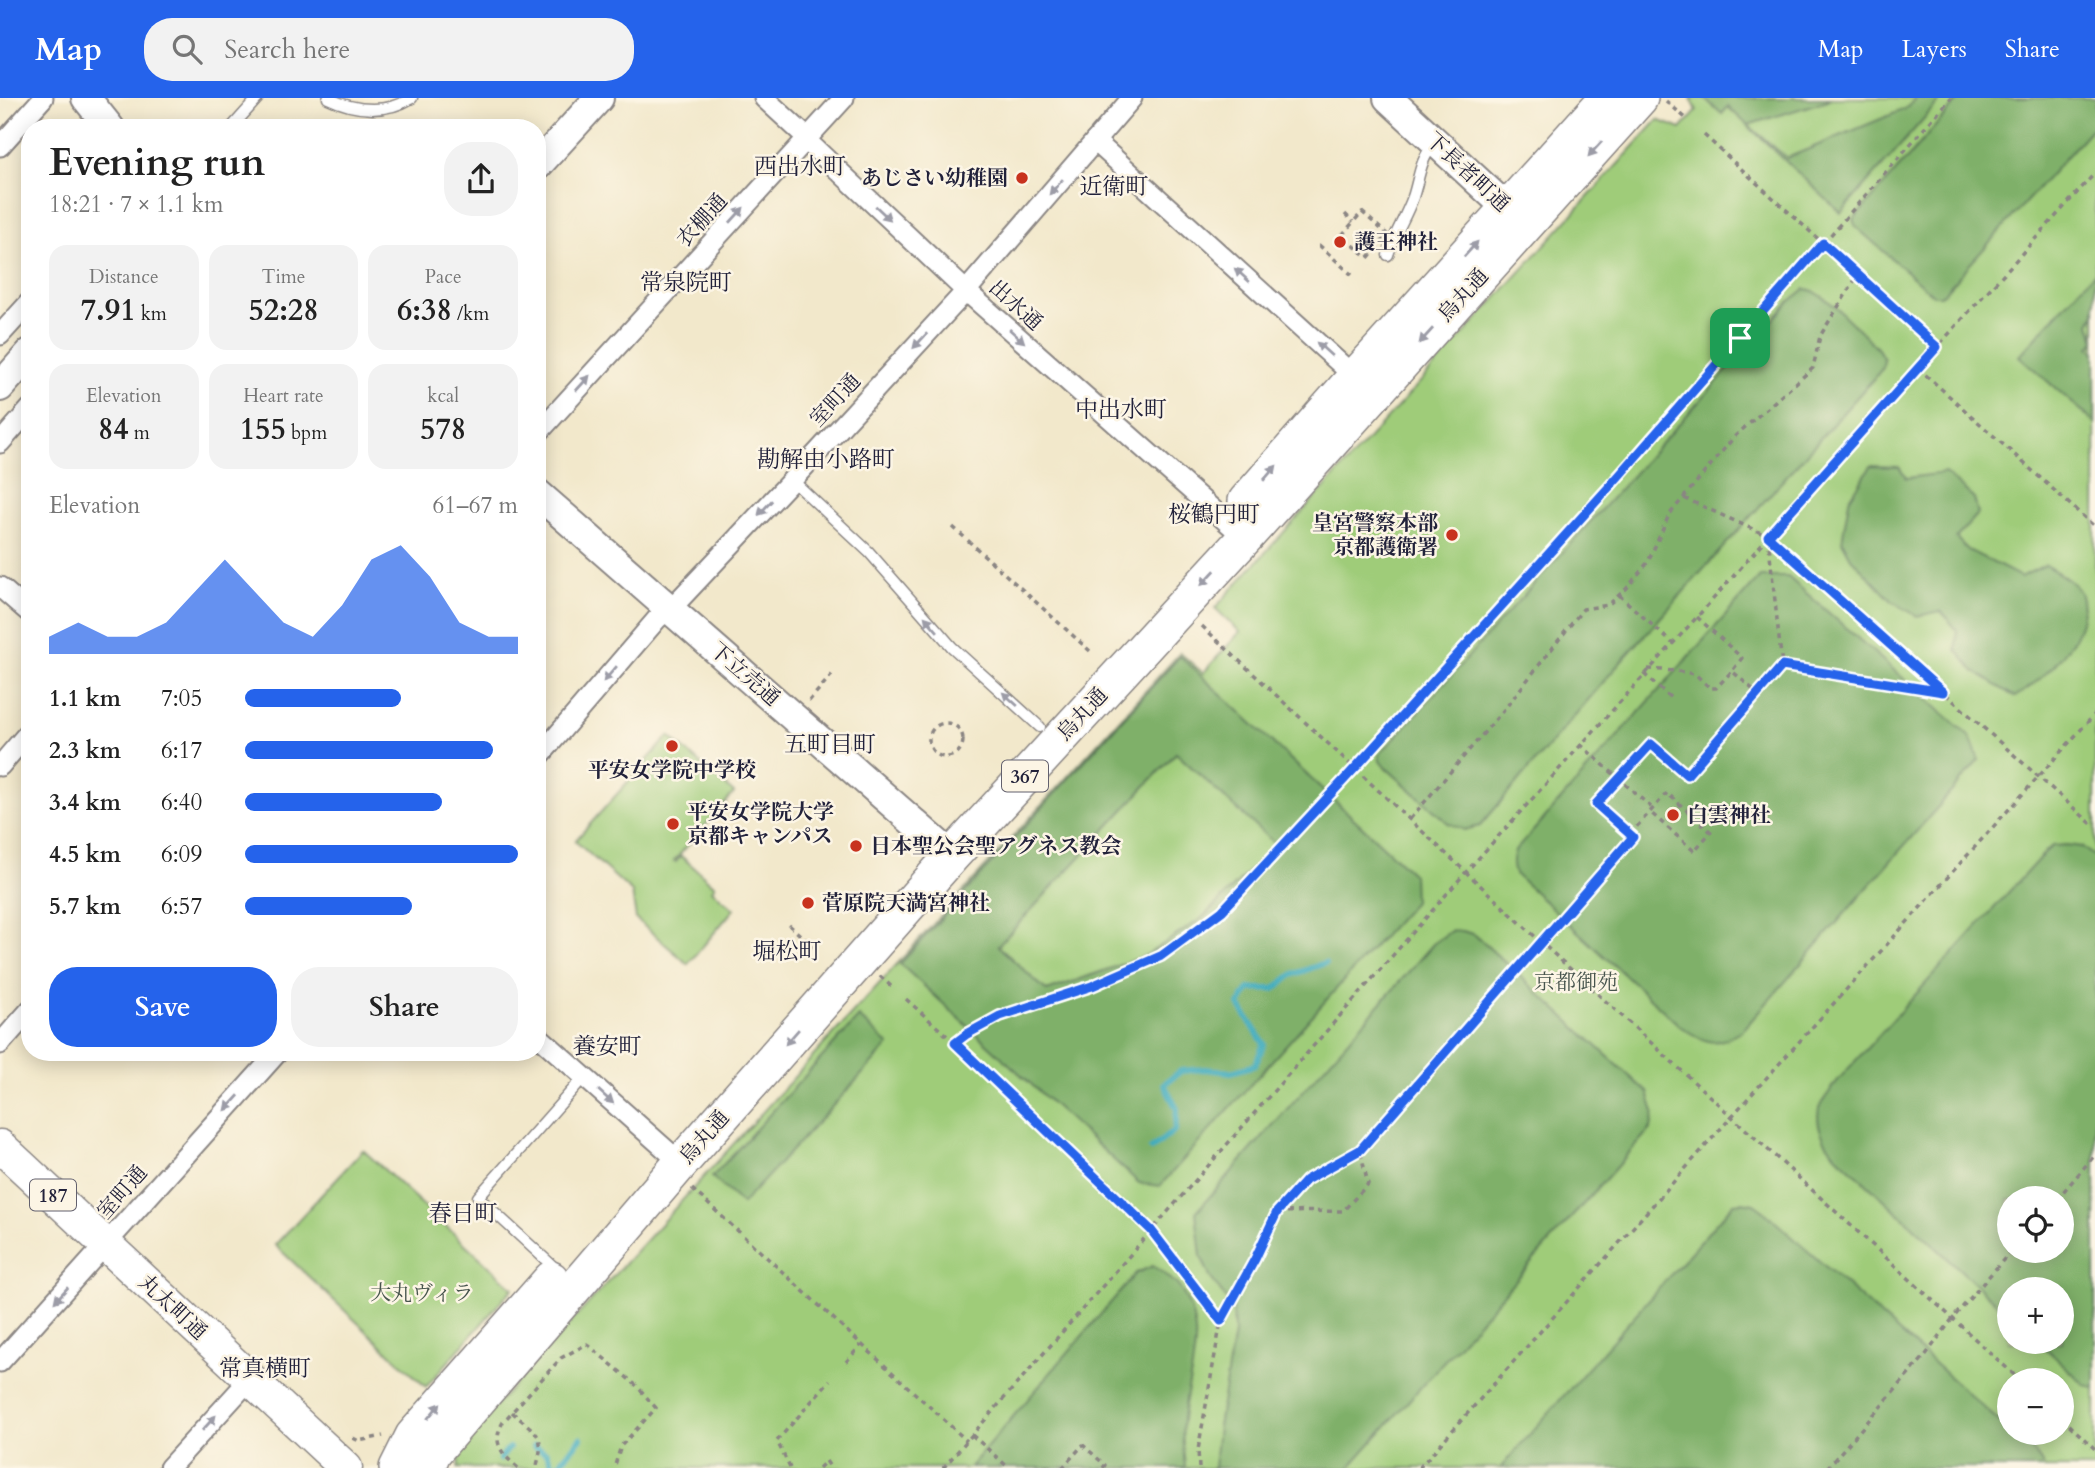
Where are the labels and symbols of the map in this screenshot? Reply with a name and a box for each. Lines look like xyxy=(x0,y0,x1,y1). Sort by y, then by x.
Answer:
street label: 下長者町通 xyxy=(1419,126,1516,219)
one-way arrow xyxy=(1587,140,1603,157)
district label: 西出水町 xyxy=(754,151,846,182)
place label: あじさい幼稚園 xyxy=(861,164,1008,193)
marker: あじさい幼稚園 xyxy=(1014,170,1030,186)
district label: 近衛町 xyxy=(1080,171,1149,202)
one-way arrow xyxy=(1049,178,1064,195)
street label: 衣棚通 xyxy=(671,187,734,253)
one-way arrow xyxy=(874,205,892,221)
one-way arrow xyxy=(729,206,745,224)
place label: 護王神社 xyxy=(1354,228,1438,257)
marker: 護王神社 xyxy=(1332,234,1348,250)
one-way arrow xyxy=(1462,241,1478,258)
street label: 烏丸通 xyxy=(1432,262,1495,328)
district label: 常泉院町 xyxy=(640,267,732,298)
one-way arrow xyxy=(1234,268,1251,283)
street label: 出水通 xyxy=(983,274,1049,337)
pin xyxy=(1710,308,1770,368)
one-way arrow xyxy=(1418,327,1434,345)
one-way arrow xyxy=(1008,328,1026,344)
one-way arrow xyxy=(912,332,928,350)
one-way arrow xyxy=(1315,341,1333,357)
street label: 室町通 xyxy=(803,367,867,433)
one-way arrow xyxy=(575,375,591,392)
district label: 中出水町 xyxy=(1075,394,1167,425)
district label: 勘解由小路町 xyxy=(757,444,895,475)
one-way arrow xyxy=(1262,465,1277,482)
one-way arrow xyxy=(758,499,774,516)
district label: 桜鶴円町 xyxy=(1168,499,1260,530)
place label: 皇宮警察本部 京都護衛署 xyxy=(1312,509,1438,562)
marker: 皇宮警察本部 京都護衛署 xyxy=(1444,527,1460,543)
one-way arrow xyxy=(1200,569,1216,587)
one-way arrow xyxy=(924,615,939,632)
street label: 下立売通 xyxy=(703,636,786,713)
one-way arrow xyxy=(603,666,618,683)
street label: 烏丸通 xyxy=(1050,681,1114,747)
one-way arrow xyxy=(1002,692,1019,708)
district label: 五町目町 xyxy=(784,729,876,760)
marker: 平安女学院中学校 xyxy=(664,738,680,754)
place label: 平安女学院中学校 xyxy=(588,756,756,785)
road number: 367 xyxy=(1002,761,1048,792)
place label: 平安女学院大学 京都キャンパス xyxy=(687,798,834,851)
place label: 白雲神社 xyxy=(1687,801,1771,830)
marker: 白雲神社 xyxy=(1665,807,1681,823)
marker: 平安女学院大学 京都キャンパス xyxy=(665,816,681,832)
place label: 日本聖公会聖アグネス教会 xyxy=(870,832,1121,861)
marker: 日本聖公会聖アグネス教会 xyxy=(848,838,864,854)
place label: 菅原院天満宮神社 xyxy=(822,889,990,918)
marker: 菅原院天満宮神社 xyxy=(800,895,816,911)
district label: 堀松町 xyxy=(753,936,822,967)
park label: 京都御苑 xyxy=(1534,968,1618,997)
one-way arrow xyxy=(784,1028,800,1046)
district label: 養安町 xyxy=(573,1031,642,1062)
one-way arrow xyxy=(598,1088,615,1104)
one-way arrow xyxy=(225,1094,241,1111)
street label: 烏丸通 xyxy=(673,1104,736,1171)
street label: 室町通 xyxy=(91,1159,154,1226)
road number: 187 xyxy=(30,1180,76,1210)
district label: 春日町 xyxy=(429,1198,498,1229)
street label: 丸太町通 xyxy=(132,1268,213,1347)
park label: 大丸ヴィラ xyxy=(370,1279,474,1308)
one-way arrow xyxy=(54,1286,70,1303)
district label: 常真横町 xyxy=(219,1353,311,1384)
one-way arrow xyxy=(426,1402,442,1420)
one-way arrow xyxy=(201,1415,217,1432)

